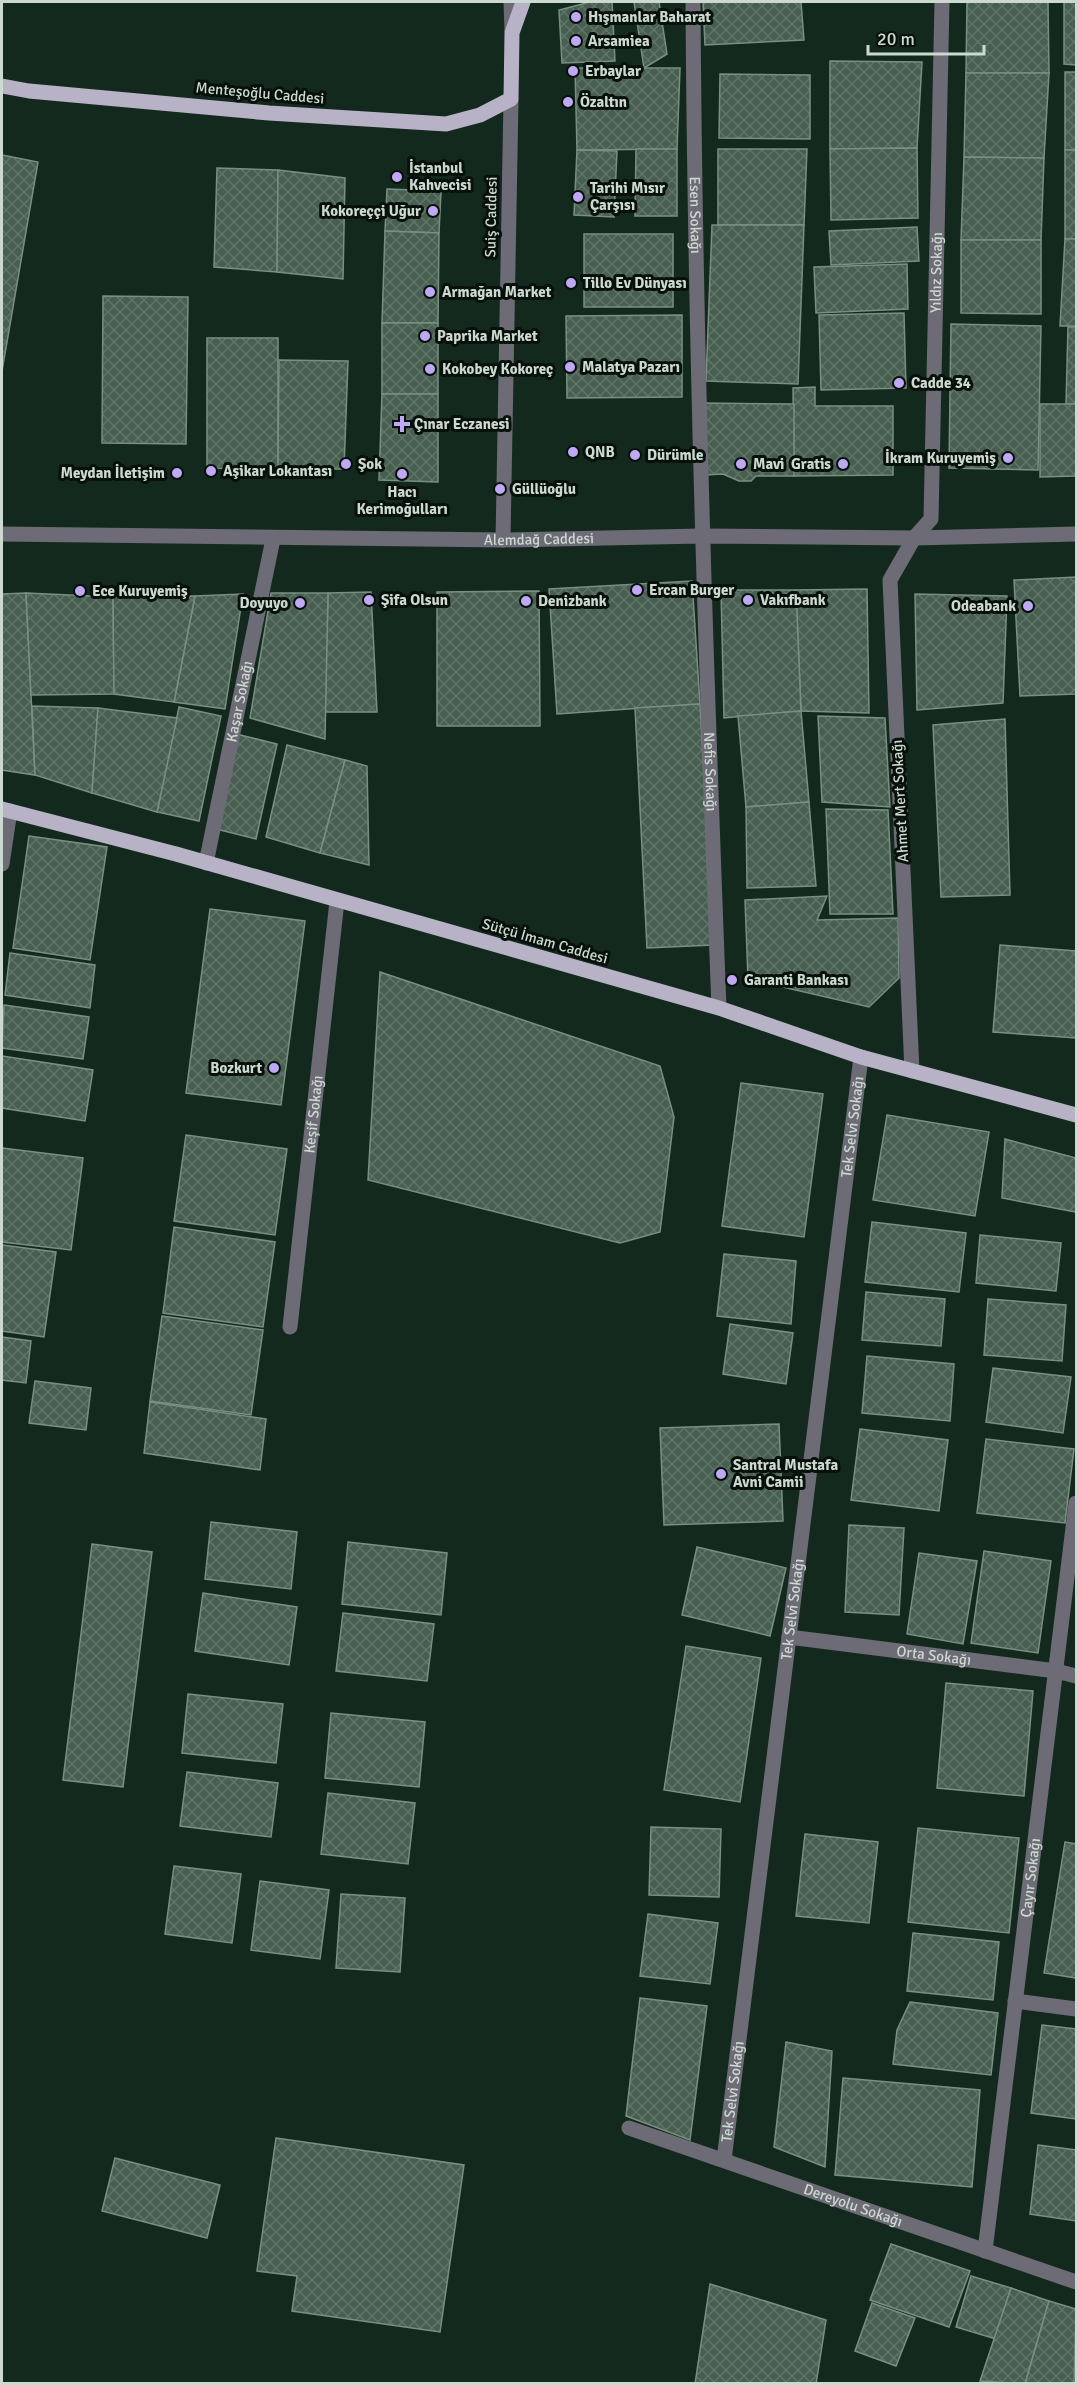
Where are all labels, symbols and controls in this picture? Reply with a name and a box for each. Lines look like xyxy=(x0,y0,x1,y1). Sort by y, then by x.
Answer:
place label: Hışmanlar Baharat xyxy=(588,8,711,26)
marker: Hışmanlar Baharat xyxy=(569,10,583,24)
scale bar xyxy=(868,18,984,56)
text: 20 m xyxy=(877,28,915,50)
place label: Arsamiea xyxy=(588,32,650,50)
marker: Arsamiea xyxy=(569,34,583,48)
place label: Erbaylar xyxy=(585,62,641,80)
marker: Erbaylar xyxy=(566,64,580,78)
street label: Menteşoğlu Caddesi xyxy=(195,78,325,108)
place label: Özaltın xyxy=(580,93,627,111)
marker: Özaltın xyxy=(561,95,575,109)
place label: İstanbul Kahvecisi xyxy=(409,159,471,194)
marker: İstanbul Kahvecisi xyxy=(390,170,404,184)
street label: Suiş Caddesi xyxy=(481,176,501,258)
street label: Esen Sokağı xyxy=(686,176,705,254)
place label: Tarihi Mısır Çarşısı xyxy=(590,179,665,214)
marker: Tarihi Mısır Çarşısı xyxy=(571,190,585,204)
place label: Kokoreççi Uğur xyxy=(321,202,421,220)
marker: Kokoreççi Uğur xyxy=(426,204,440,218)
street label: Yıldız Sokağı xyxy=(926,232,946,313)
place label: Tillo Ev Dünyası xyxy=(583,274,687,292)
marker: Tillo Ev Dünyası xyxy=(564,276,578,290)
place label: Armağan Market xyxy=(442,283,552,301)
marker: Armağan Market xyxy=(423,285,437,299)
place label: Paprika Market xyxy=(437,327,538,345)
marker: Paprika Market xyxy=(418,329,432,343)
place label: Malatya Pazarı xyxy=(582,358,680,376)
place label: Kokobey Kokoreç xyxy=(442,360,553,378)
marker: Malatya Pazarı xyxy=(563,360,577,374)
marker: Kokobey Kokoreç xyxy=(423,362,437,376)
place label: Cadde 34 xyxy=(911,374,971,392)
marker: Cadde 34 xyxy=(892,376,906,390)
place label: Çınar Eczanesi xyxy=(414,415,510,433)
marker: Çınar Eczanesi xyxy=(395,417,409,431)
place label: QNB xyxy=(585,443,615,461)
marker: QNB xyxy=(566,445,580,459)
place label: Dürümle xyxy=(647,446,704,464)
marker: Dürümle xyxy=(628,448,642,462)
place label: İkram Kuruyemiş xyxy=(885,449,996,467)
marker: İkram Kuruyemiş xyxy=(1001,451,1015,465)
place label: Şok xyxy=(358,455,382,473)
place label: Mavi xyxy=(753,455,784,473)
place label: Gratis xyxy=(791,455,831,473)
marker: Şok xyxy=(339,457,353,471)
marker: Mavi xyxy=(734,457,748,471)
marker: Gratis xyxy=(836,457,850,471)
place label: Aşikar Lokantası xyxy=(223,462,332,480)
place label: Meydan İletişim xyxy=(60,464,165,482)
marker: Aşikar Lokantası xyxy=(204,464,218,478)
marker: Meydan İletişim xyxy=(170,466,184,480)
marker: Hacı Kerimoğulları xyxy=(395,467,409,481)
place label: Güllüoğlu xyxy=(512,480,576,498)
marker: Güllüoğlu xyxy=(493,482,507,496)
place label: Hacı Kerimoğulları xyxy=(356,483,448,518)
street label: Alemdağ Caddesi xyxy=(484,529,594,549)
place label: Ercan Burger xyxy=(649,581,734,599)
place label: Ece Kuruyemiş xyxy=(92,582,188,600)
marker: Ercan Burger xyxy=(630,583,644,597)
marker: Ece Kuruyemiş xyxy=(73,584,87,598)
place label: Şifa Olsun xyxy=(381,591,448,609)
place label: Vakıfbank xyxy=(760,591,826,609)
place label: Denizbank xyxy=(538,592,607,610)
marker: Şifa Olsun xyxy=(362,593,376,607)
marker: Vakıfbank xyxy=(741,593,755,607)
place label: Doyuyo xyxy=(239,594,288,612)
marker: Denizbank xyxy=(519,594,533,608)
marker: Doyuyo xyxy=(293,596,307,610)
place label: Odeabank xyxy=(951,597,1016,615)
marker: Odeabank xyxy=(1021,599,1035,613)
street label: Kaşar Sokağı xyxy=(222,659,257,744)
street label: Nefis Sokağı xyxy=(700,732,721,812)
street label: Ahmet Mert Sokağı xyxy=(888,739,912,863)
street label: Sütçü İmam Caddesi xyxy=(480,914,610,968)
place label: Garanti Bankası xyxy=(744,971,848,989)
marker: Garanti Bankası xyxy=(725,973,739,987)
place label: Bozkurt xyxy=(210,1059,262,1077)
marker: Bozkurt xyxy=(267,1061,281,1075)
street label: Keşif Sokağı xyxy=(300,1074,327,1154)
street label: Tek Selvi Sokağı xyxy=(837,1075,868,1179)
place label: Santral Mustafa Avni Camii xyxy=(733,1456,838,1491)
marker: Santral Mustafa Avni Camii xyxy=(714,1467,728,1481)
street label: Tek Selvi Sokağı xyxy=(777,1558,808,1661)
street label: Orta Sokağı xyxy=(895,1642,972,1669)
street label: Çayır Sokağı xyxy=(1017,1837,1044,1918)
street label: Tek Selvi Sokağı xyxy=(717,2040,748,2143)
street label: Dereyolu Sokağı xyxy=(801,2180,905,2231)

